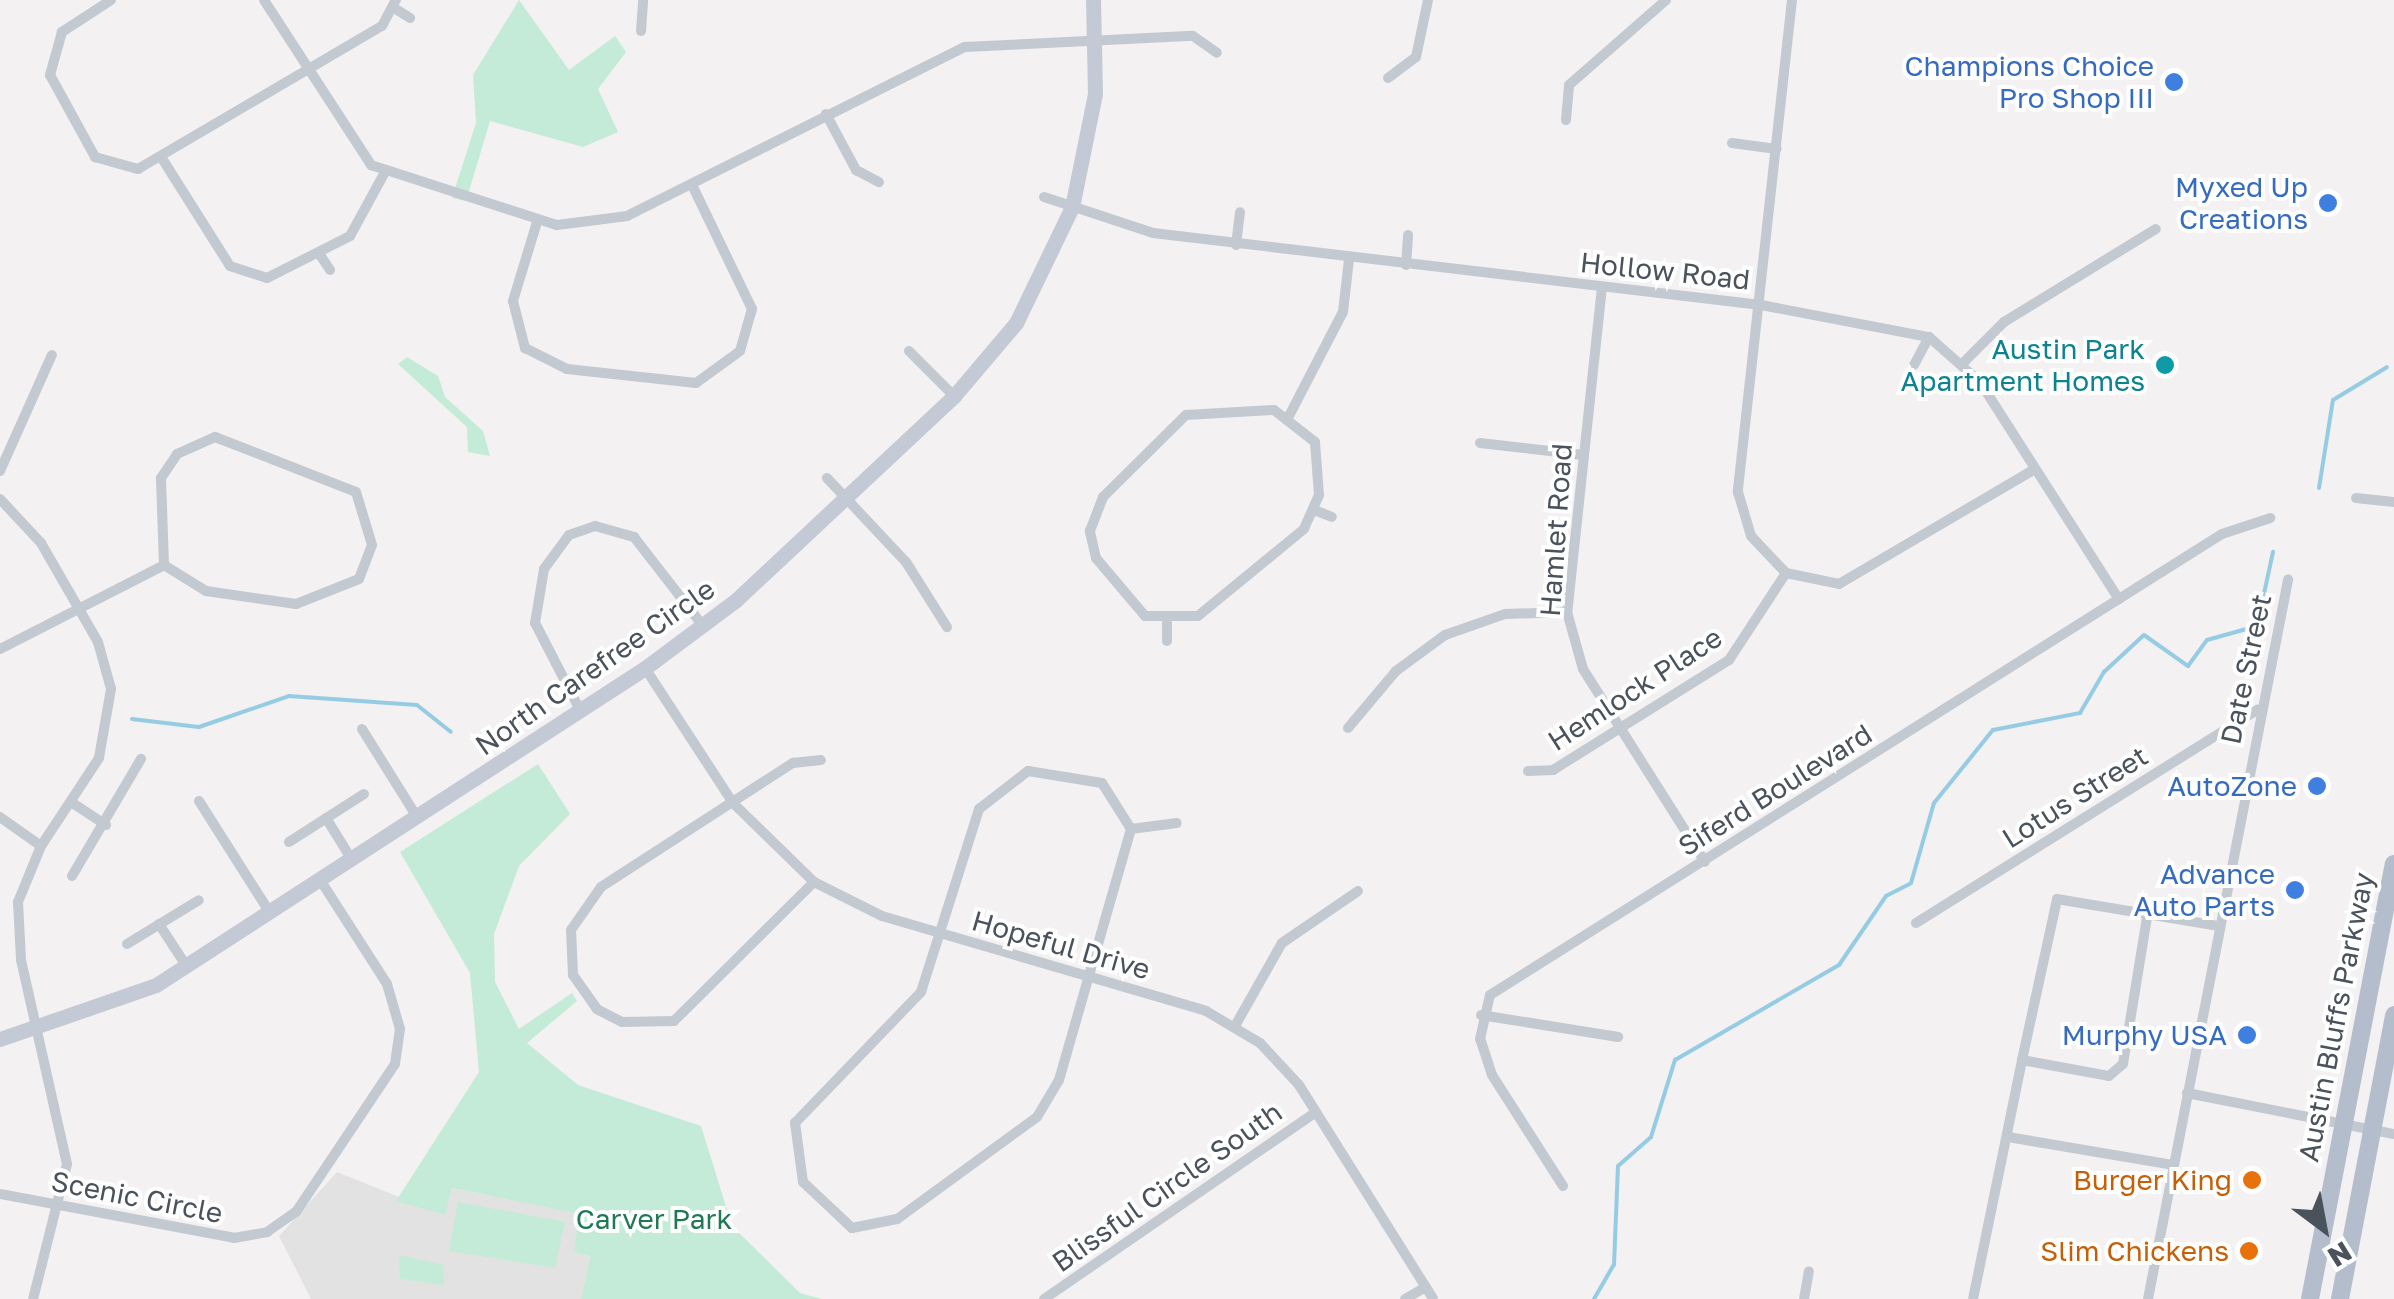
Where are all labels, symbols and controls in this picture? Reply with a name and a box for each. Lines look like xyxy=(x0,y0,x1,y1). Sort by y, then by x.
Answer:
place label: Champions Choice Pro Shop III xyxy=(1904,49,2154,115)
marker: Champions Choice Pro Shop III xyxy=(2163,71,2185,93)
place label: Myxed Up Creations xyxy=(2175,170,2308,236)
marker: Myxed Up Creations xyxy=(2317,192,2339,214)
street label: Hollow Road xyxy=(1578,245,1752,297)
place label: Austin Park Apartment Homes xyxy=(1900,332,2145,398)
marker: Austin Park Apartment Homes xyxy=(2154,354,2176,376)
street label: Hamlet Road xyxy=(1533,442,1579,618)
street label: North Carefree Circle xyxy=(469,572,721,762)
street label: Date Street xyxy=(2214,591,2278,747)
street label: Hemlock Place xyxy=(1542,620,1728,758)
street label: Siferd Boulevard xyxy=(1672,717,1878,863)
street label: Lotus Street xyxy=(1996,739,2154,855)
place label: AutoZone xyxy=(2167,769,2297,803)
marker: AutoZone xyxy=(2306,775,2328,797)
place label: Advance Auto Parts xyxy=(2133,857,2275,923)
street label: Austin Bluffs Parkway xyxy=(2291,869,2381,1165)
marker: Advance Auto Parts xyxy=(2284,879,2306,901)
street label: Hopeful Drive xyxy=(968,904,1154,986)
place label: Murphy USA xyxy=(2062,1018,2227,1052)
marker: Murphy USA xyxy=(2236,1024,2258,1046)
street label: Blissful Circle South xyxy=(1046,1095,1288,1279)
place label: Burger King xyxy=(2073,1163,2232,1197)
street label: Scenic Circle xyxy=(49,1164,225,1230)
marker: Burger King xyxy=(2241,1169,2263,1191)
north arrow xyxy=(2274,1179,2374,1279)
park label: Carver Park xyxy=(576,1202,732,1236)
place label: Slim Chickens xyxy=(2040,1234,2229,1268)
text: N xyxy=(2322,1235,2358,1274)
marker: Slim Chickens xyxy=(2238,1240,2260,1262)

